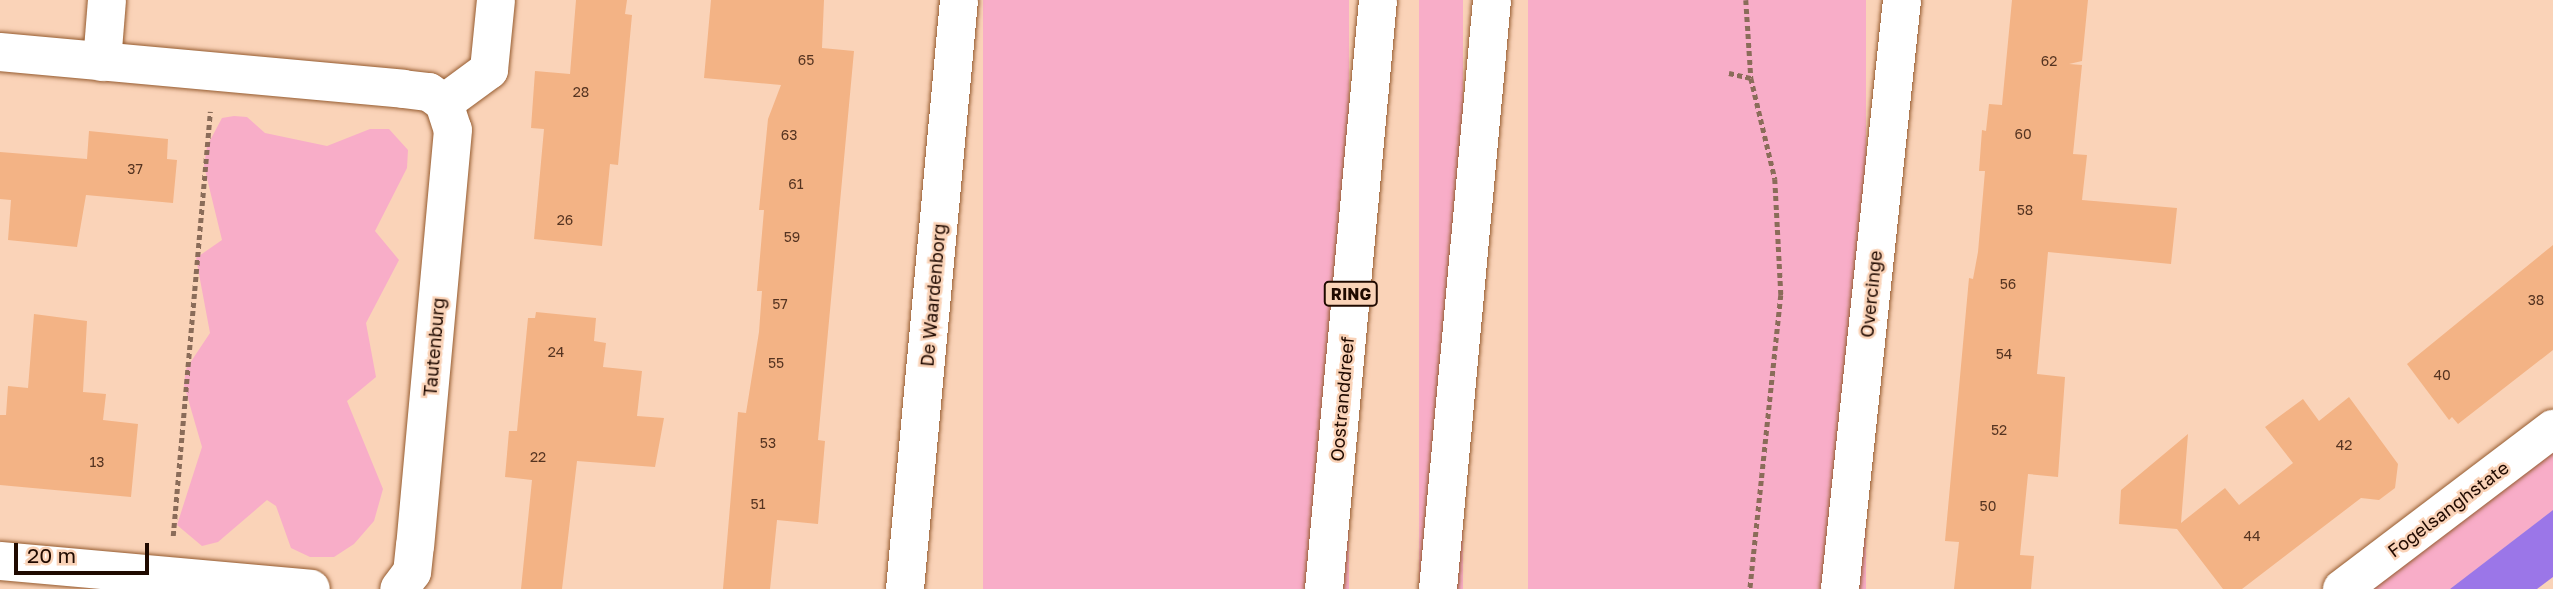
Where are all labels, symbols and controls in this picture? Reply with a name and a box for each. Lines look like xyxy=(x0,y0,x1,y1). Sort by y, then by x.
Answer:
house number: 65 xyxy=(798,52,814,68)
house number: 62 xyxy=(2041,53,2057,69)
house number: 28 xyxy=(573,84,589,100)
house number: 60 xyxy=(2014,126,2032,142)
house number: 63 xyxy=(781,127,797,143)
house number: 37 xyxy=(127,161,143,177)
house number: 61 xyxy=(788,176,804,192)
house number: 58 xyxy=(2017,202,2033,218)
house number: 26 xyxy=(557,212,573,228)
street label: De Waardenborg xyxy=(916,223,950,367)
house number: 59 xyxy=(784,229,800,245)
street label: Overcinge xyxy=(1856,249,1886,339)
house number: 56 xyxy=(2000,276,2016,292)
road number: RING xyxy=(1323,282,1379,306)
house number: 38 xyxy=(2528,292,2544,308)
house number: 57 xyxy=(772,296,788,312)
street label: Tautenburg xyxy=(419,297,449,397)
street label: Oostranddreef xyxy=(1326,336,1358,462)
house number: 24 xyxy=(548,344,564,360)
house number: 54 xyxy=(1996,346,2012,362)
house number: 55 xyxy=(768,355,784,371)
house number: 40 xyxy=(2433,367,2451,383)
house number: 52 xyxy=(1991,422,2007,438)
house number: 53 xyxy=(760,435,776,451)
house number: 42 xyxy=(2336,437,2352,453)
house number: 22 xyxy=(530,449,546,465)
house number: 13 xyxy=(90,454,104,470)
street label: Fogelsanghstate xyxy=(2383,456,2513,562)
house number: 51 xyxy=(751,496,765,512)
house number: 50 xyxy=(1980,498,1996,514)
house number: 44 xyxy=(2243,528,2261,544)
scale bar xyxy=(18,530,152,574)
text: 20 m xyxy=(27,542,76,568)

